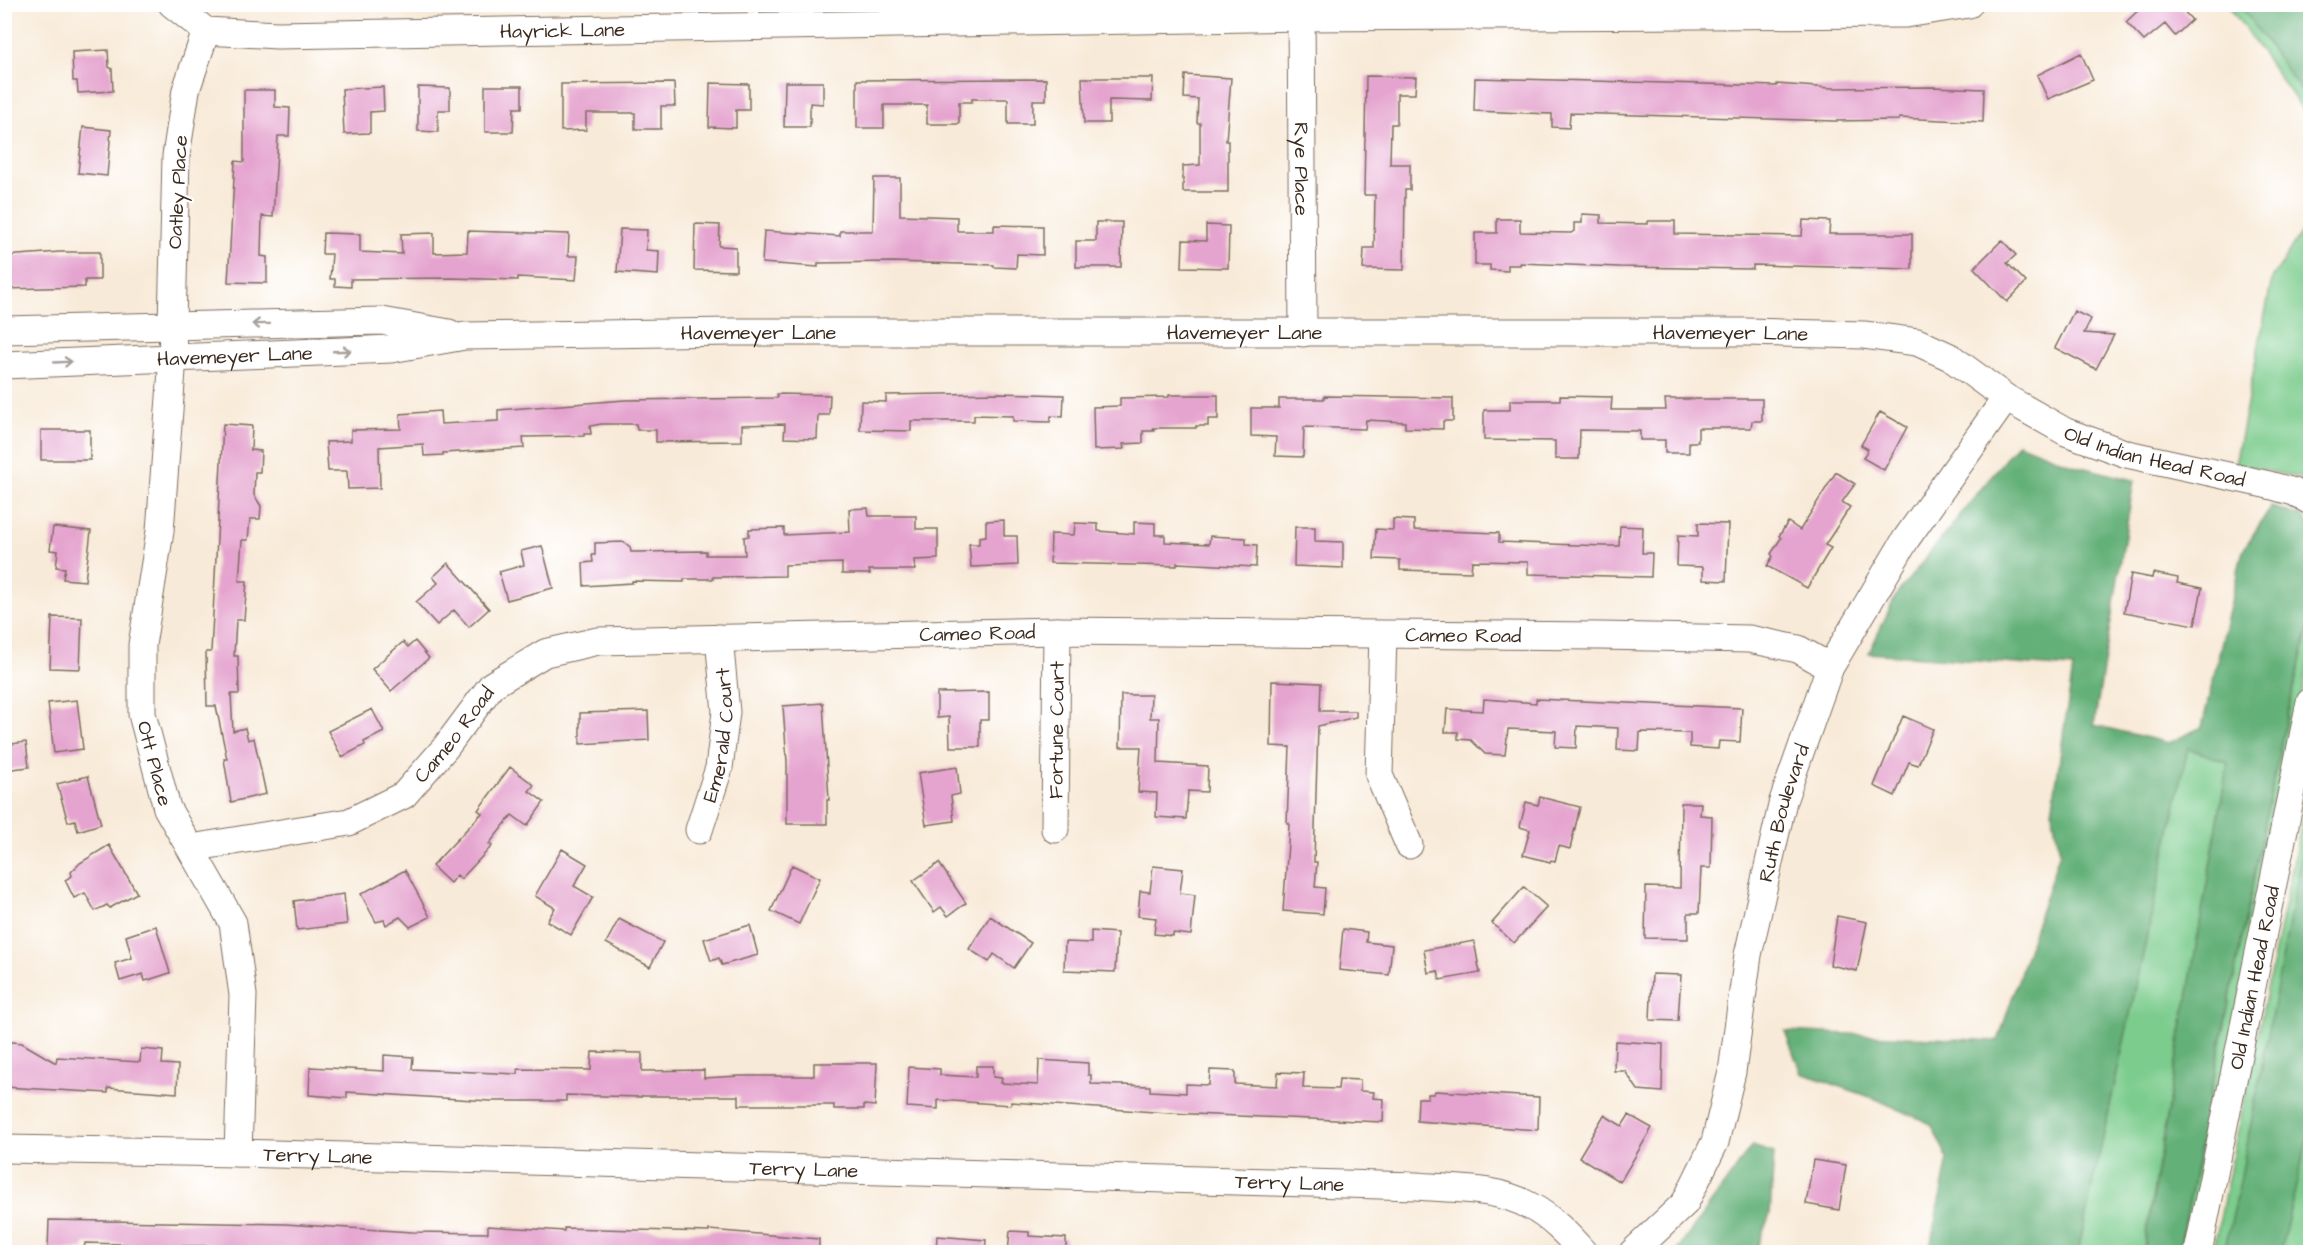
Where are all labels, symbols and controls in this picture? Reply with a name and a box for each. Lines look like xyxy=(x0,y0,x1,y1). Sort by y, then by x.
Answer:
street label: Hayrick Lane xyxy=(500,16,625,47)
street label: Rye Place xyxy=(1286,122,1315,216)
street label: Oatley Place xyxy=(161,134,196,250)
one-way arrow xyxy=(252,318,272,329)
street label: Havemeyer Lane xyxy=(680,319,837,348)
street label: Havemeyer Lane xyxy=(1167,319,1323,348)
street label: Havemeyer Lane xyxy=(1653,319,1809,349)
street label: Havemeyer Lane xyxy=(157,339,313,374)
one-way arrow xyxy=(331,346,351,357)
one-way arrow xyxy=(52,357,72,368)
street label: Old Indian Head Road xyxy=(2060,419,2248,494)
street label: Cameo Road xyxy=(919,618,1036,649)
street label: Cameo Road xyxy=(1405,621,1521,650)
street label: Fortune Court xyxy=(1042,661,1072,799)
street label: Emerald Court xyxy=(696,667,741,806)
street label: Cameo Road xyxy=(408,681,501,789)
street label: Ott Place xyxy=(129,718,179,809)
street label: Ruth Boulevard xyxy=(1752,741,1817,885)
street label: Old Indian Head Road xyxy=(2223,884,2287,1072)
street label: Terry Lane xyxy=(263,1141,373,1172)
street label: Terry Lane xyxy=(749,1154,859,1185)
street label: Terry Lane xyxy=(1235,1168,1345,1199)

